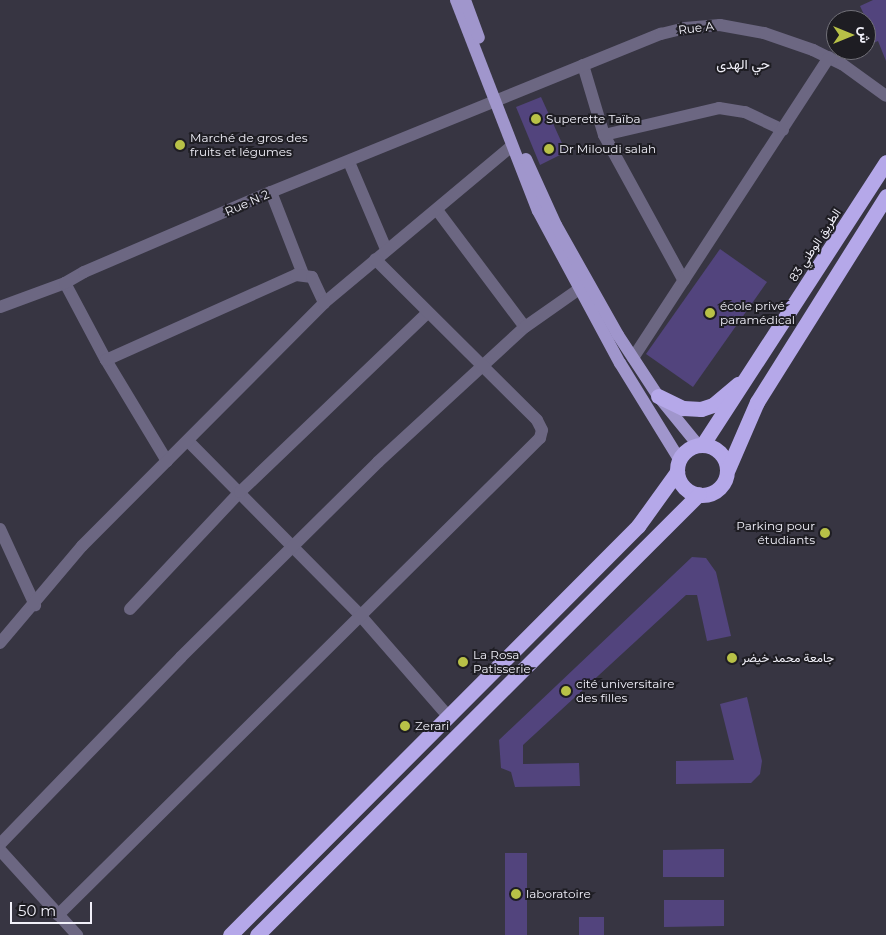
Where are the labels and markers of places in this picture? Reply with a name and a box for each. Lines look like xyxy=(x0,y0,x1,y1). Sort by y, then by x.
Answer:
place label: Superette Taïba xyxy=(546,112,641,126)
marker: Superette Taïba xyxy=(530,113,542,125)
place label: Marché de gros des fruits et légumes xyxy=(190,131,308,159)
marker: Marché de gros des fruits et légumes xyxy=(174,139,186,151)
place label: Dr Miloudi salah xyxy=(559,142,656,156)
marker: Dr Miloudi salah xyxy=(543,143,555,155)
place label: école privé paramédical xyxy=(720,299,795,327)
marker: école privé paramédical xyxy=(704,307,716,319)
place label: Parking pour étudiants xyxy=(736,519,815,547)
marker: Parking pour étudiants xyxy=(819,527,831,539)
place label: La Rosa Patisserie xyxy=(473,648,531,676)
place label: جامعة محمد خيضر xyxy=(742,651,834,665)
marker: جامعة محمد خيضر xyxy=(726,652,738,664)
marker: La Rosa Patisserie xyxy=(457,656,469,668)
place label: cité universitaire des filles xyxy=(576,677,674,705)
marker: cité universitaire des filles xyxy=(560,685,572,697)
place label: Zerari xyxy=(415,719,449,733)
marker: Zerari xyxy=(399,720,411,732)
place label: laboratoire xyxy=(526,887,591,901)
marker: laboratoire xyxy=(510,888,522,900)

